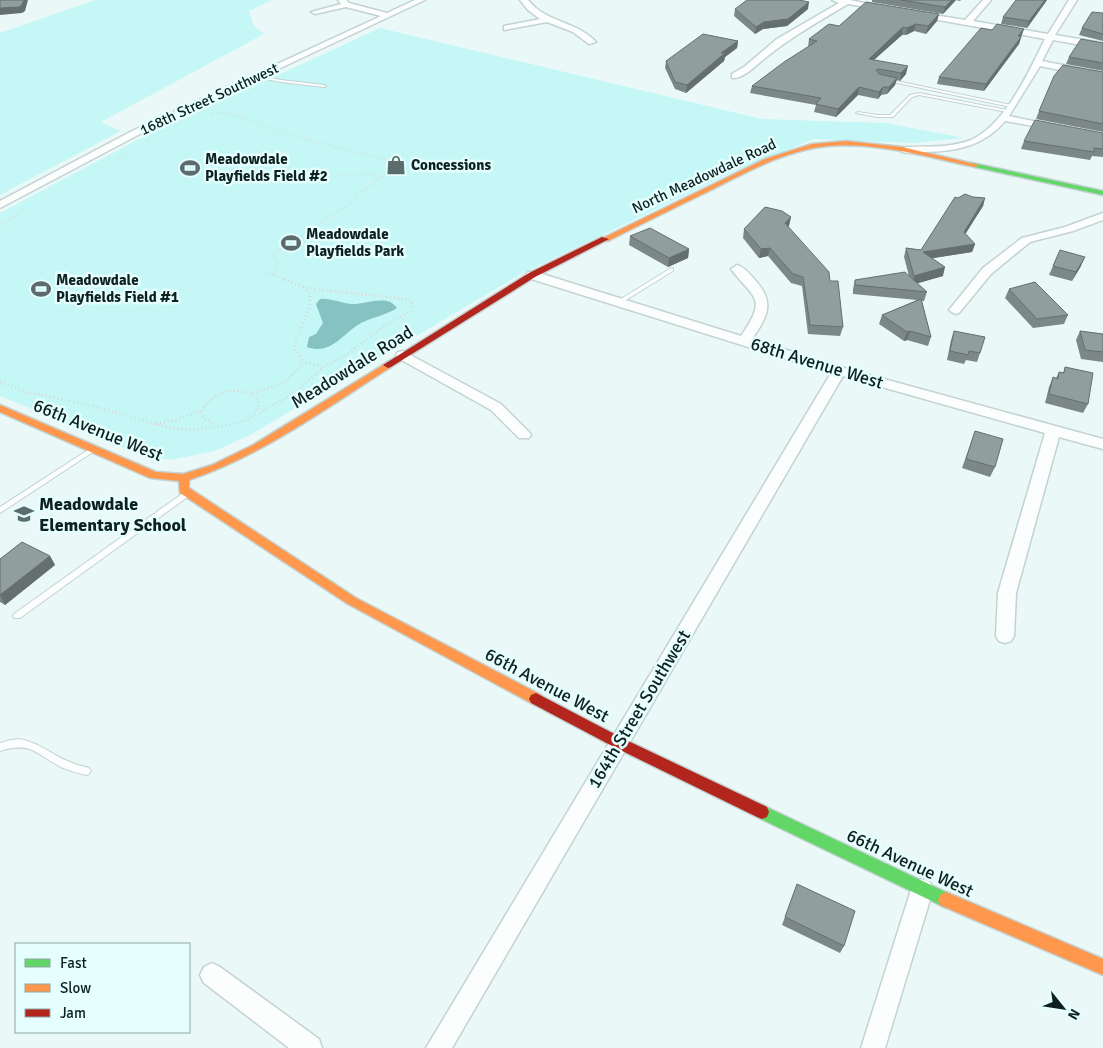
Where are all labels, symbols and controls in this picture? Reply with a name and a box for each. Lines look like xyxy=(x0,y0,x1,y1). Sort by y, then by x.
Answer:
street label: 168th Street Southwest xyxy=(137,59,281,139)
street label: North Meadowdale Road xyxy=(629,135,779,217)
place label: Meadowdale Playfields Field #2 xyxy=(205,150,328,185)
shop icon: Concessions xyxy=(385,154,407,176)
place label: Concessions xyxy=(411,156,491,174)
sports icon: Meadowdale Playfields Field #2 xyxy=(179,157,201,179)
place label: Meadowdale Playfields Park xyxy=(306,225,404,260)
sports icon: Meadowdale Playfields Park xyxy=(280,232,302,254)
place label: Meadowdale Playfields Field #1 xyxy=(56,271,179,306)
sports icon: Meadowdale Playfields Field #1 xyxy=(30,278,52,300)
street label: Meadowdale Road xyxy=(287,321,417,413)
street label: 68th Avenue West xyxy=(748,332,886,394)
street label: 66th Avenue West xyxy=(30,394,166,466)
place label: Meadowdale Elementary School xyxy=(39,493,187,536)
school or university icon: Meadowdale Elementary School xyxy=(13,503,35,525)
street label: 164th Street Southwest xyxy=(583,626,695,792)
street label: 66th Avenue West xyxy=(481,643,613,727)
street label: 66th Avenue West xyxy=(843,824,977,902)
legend xyxy=(15,943,190,1033)
text: Fast xyxy=(60,954,87,972)
text: Slow xyxy=(60,979,91,997)
north arrow xyxy=(1038,983,1088,1033)
text: Jam xyxy=(60,1004,86,1022)
text: N xyxy=(1064,1006,1084,1023)

